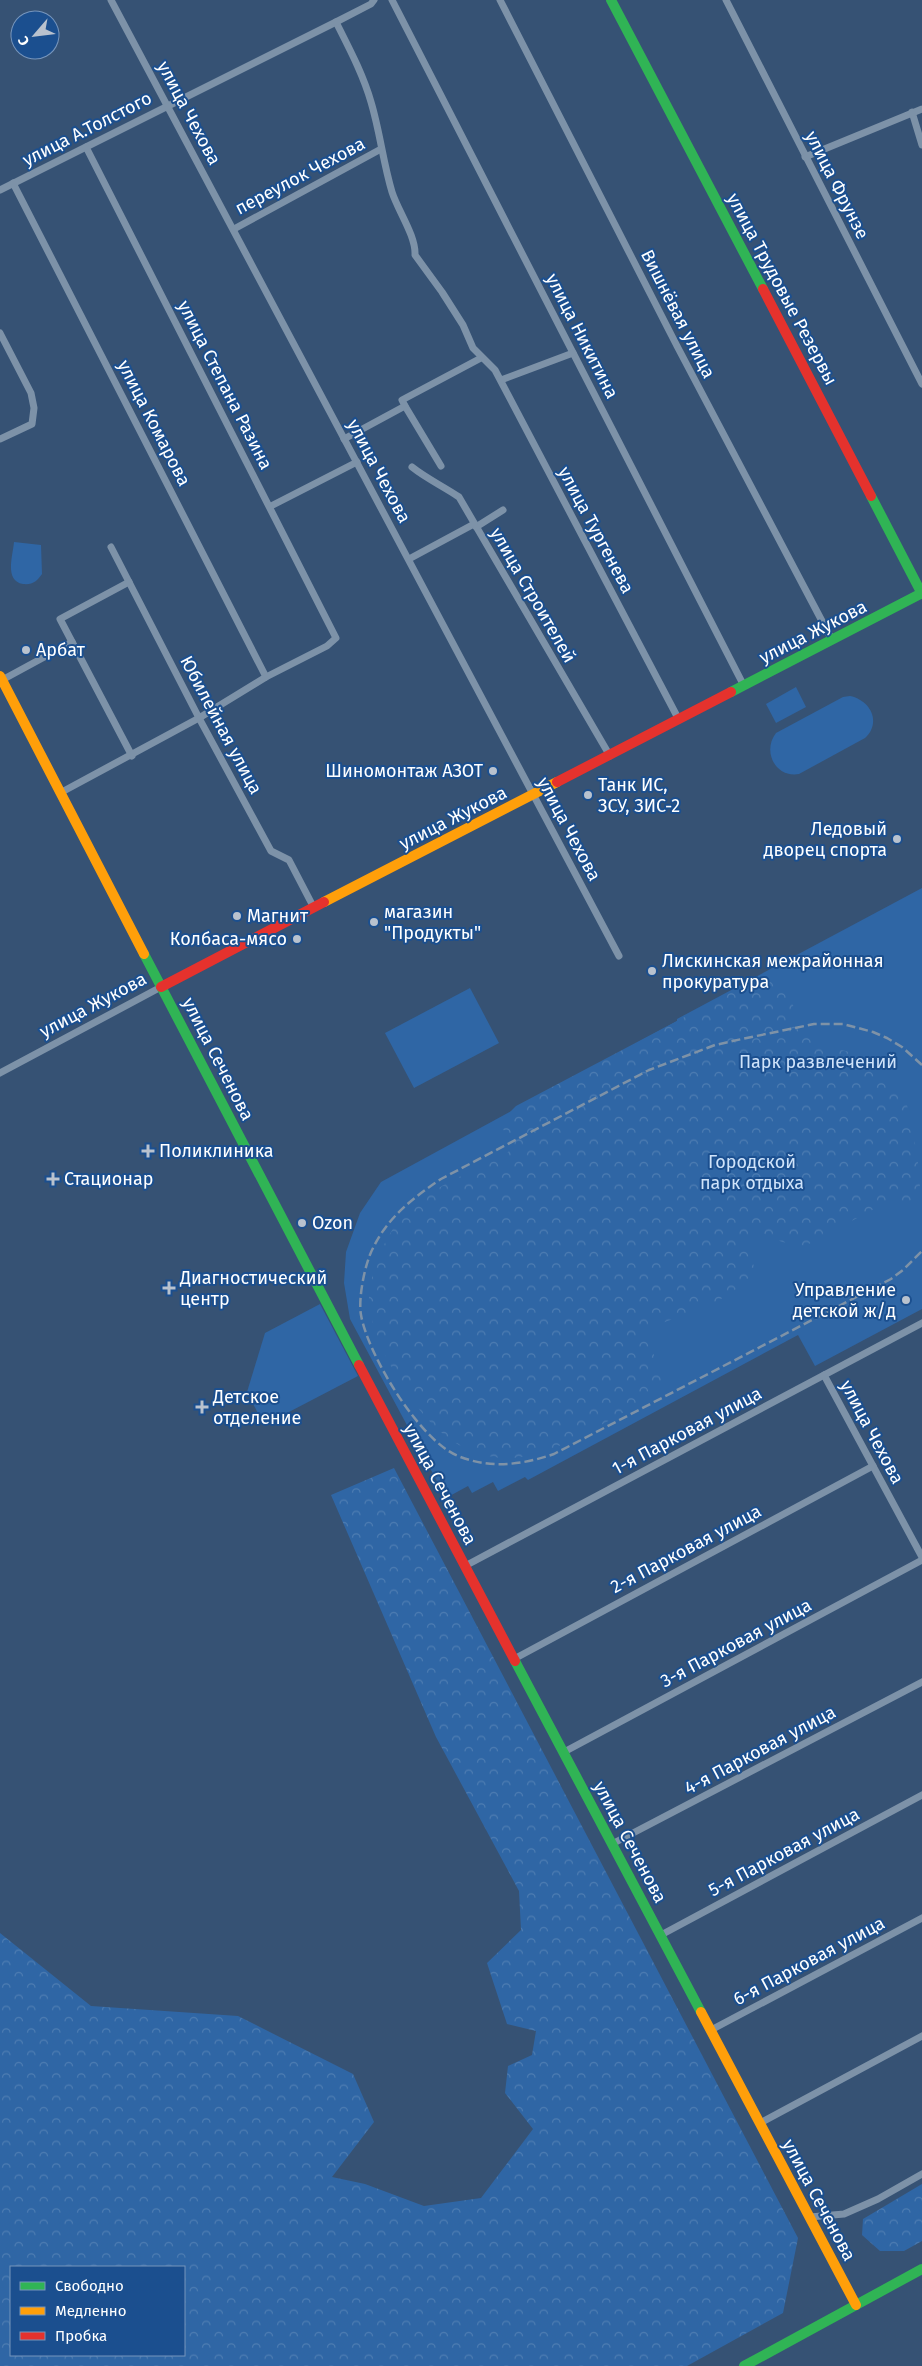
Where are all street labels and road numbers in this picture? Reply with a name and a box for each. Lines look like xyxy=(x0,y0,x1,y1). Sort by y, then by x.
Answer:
street label: улица Чехова xyxy=(152,57,226,169)
street label: улица А.Толстого xyxy=(19,87,155,171)
street label: улица Фрунзе xyxy=(800,127,874,243)
street label: переулок Чехова xyxy=(231,132,369,220)
street label: улица Трудовые Резервы xyxy=(722,189,842,389)
street label: Вишнёвая улица xyxy=(636,246,720,382)
street label: улица Никитина xyxy=(541,270,623,402)
street label: улица Степана Разина xyxy=(173,297,277,473)
street label: улица Комарова xyxy=(113,356,195,490)
street label: улица Чехова xyxy=(342,415,416,527)
street label: улица Тургенева xyxy=(553,463,639,597)
street label: улица Строителей xyxy=(485,523,581,667)
street label: улица Жукова xyxy=(755,595,871,669)
street label: Юбилейная улица xyxy=(175,652,267,798)
street label: улица Чехова xyxy=(532,773,606,885)
street label: улица Жукова xyxy=(395,781,511,855)
street label: улица Жукова xyxy=(36,968,150,1042)
street label: улица Сеченова xyxy=(178,994,258,1124)
street label: улица Чехова xyxy=(835,1376,909,1488)
street label: 1-я Парковая улица xyxy=(608,1382,766,1480)
street label: улица Сеченова xyxy=(399,1419,481,1549)
street label: 2-я Парковая улица xyxy=(607,1500,765,1598)
street label: 3-я Парковая улица xyxy=(657,1594,815,1692)
street label: 4-я Парковая улица xyxy=(681,1701,839,1799)
street label: улица Сеченова xyxy=(589,1777,671,1907)
street label: 5-я Парковая улица xyxy=(705,1803,863,1901)
street label: 6-я Парковая улица xyxy=(730,1912,888,2010)
street label: улица Сеченова xyxy=(778,2135,860,2265)

